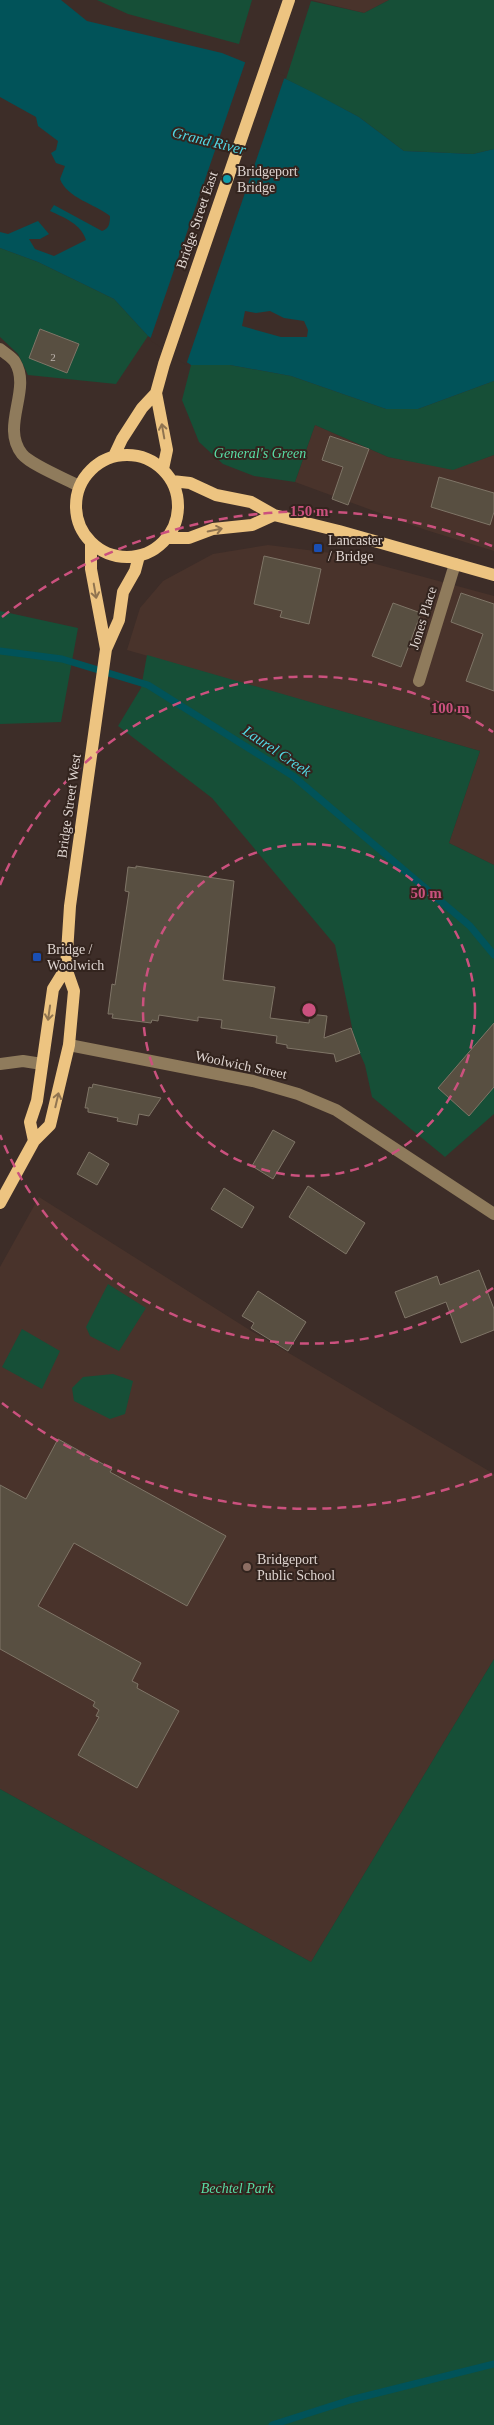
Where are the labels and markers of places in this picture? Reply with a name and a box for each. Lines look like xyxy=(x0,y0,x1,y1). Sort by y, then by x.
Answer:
place label: Bridgeport Bridge xyxy=(237,164,298,195)
marker: Bridgeport Bridge xyxy=(221,173,233,185)
place label: Lancaster / Bridge xyxy=(328,533,383,564)
marker: Lancaster / Bridge xyxy=(312,542,324,554)
place label: Bridge / Woolwich xyxy=(47,942,104,973)
marker: Bridge / Woolwich xyxy=(31,951,43,963)
centre of rings xyxy=(300,1001,318,1019)
place label: Bridgeport Public School xyxy=(257,1552,335,1583)
marker: Bridgeport Public School xyxy=(241,1561,253,1573)

